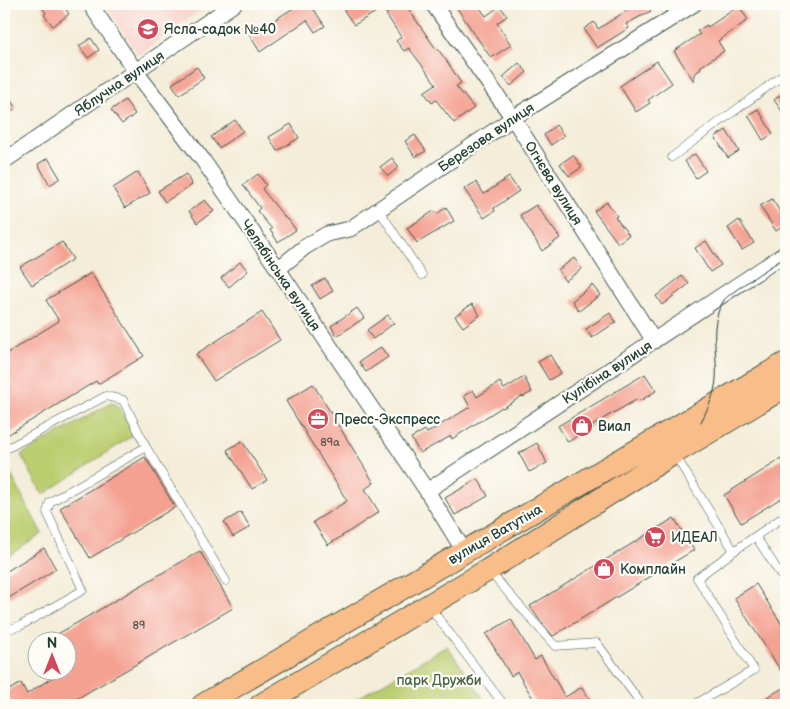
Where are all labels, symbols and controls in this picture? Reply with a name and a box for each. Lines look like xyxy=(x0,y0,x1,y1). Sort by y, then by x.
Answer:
school or university icon: Ясла-садок №40 xyxy=(136,17,160,41)
place label: Ясла-садок №40 xyxy=(164,21,276,38)
street label: Яблучна вулиця xyxy=(71,47,168,120)
street label: Березова вулиця xyxy=(435,99,538,176)
street label: Огнєва вулиця xyxy=(521,138,586,229)
street label: Челябінська вулиця xyxy=(237,216,324,334)
street label: Кулібіна вулиця xyxy=(559,337,656,408)
office icon: Пресс-Экспресс xyxy=(306,407,330,431)
place label: Пресс-Экспресс xyxy=(334,411,440,428)
shop icon: Виал xyxy=(570,414,594,438)
place label: Виал xyxy=(598,418,631,435)
house number: 89а xyxy=(320,436,340,449)
street label: вулиця Ватутіна xyxy=(445,500,546,568)
supermarket icon: ИДЕАЛ xyxy=(643,525,667,549)
place label: ИДЕАЛ xyxy=(671,529,718,546)
shop icon: Комплайн xyxy=(592,557,616,581)
place label: Комплайн xyxy=(620,561,686,578)
house number: 89 xyxy=(133,619,145,632)
north arrow xyxy=(28,632,78,682)
text: N xyxy=(47,635,57,652)
park label: парк Дружби xyxy=(397,672,482,689)

